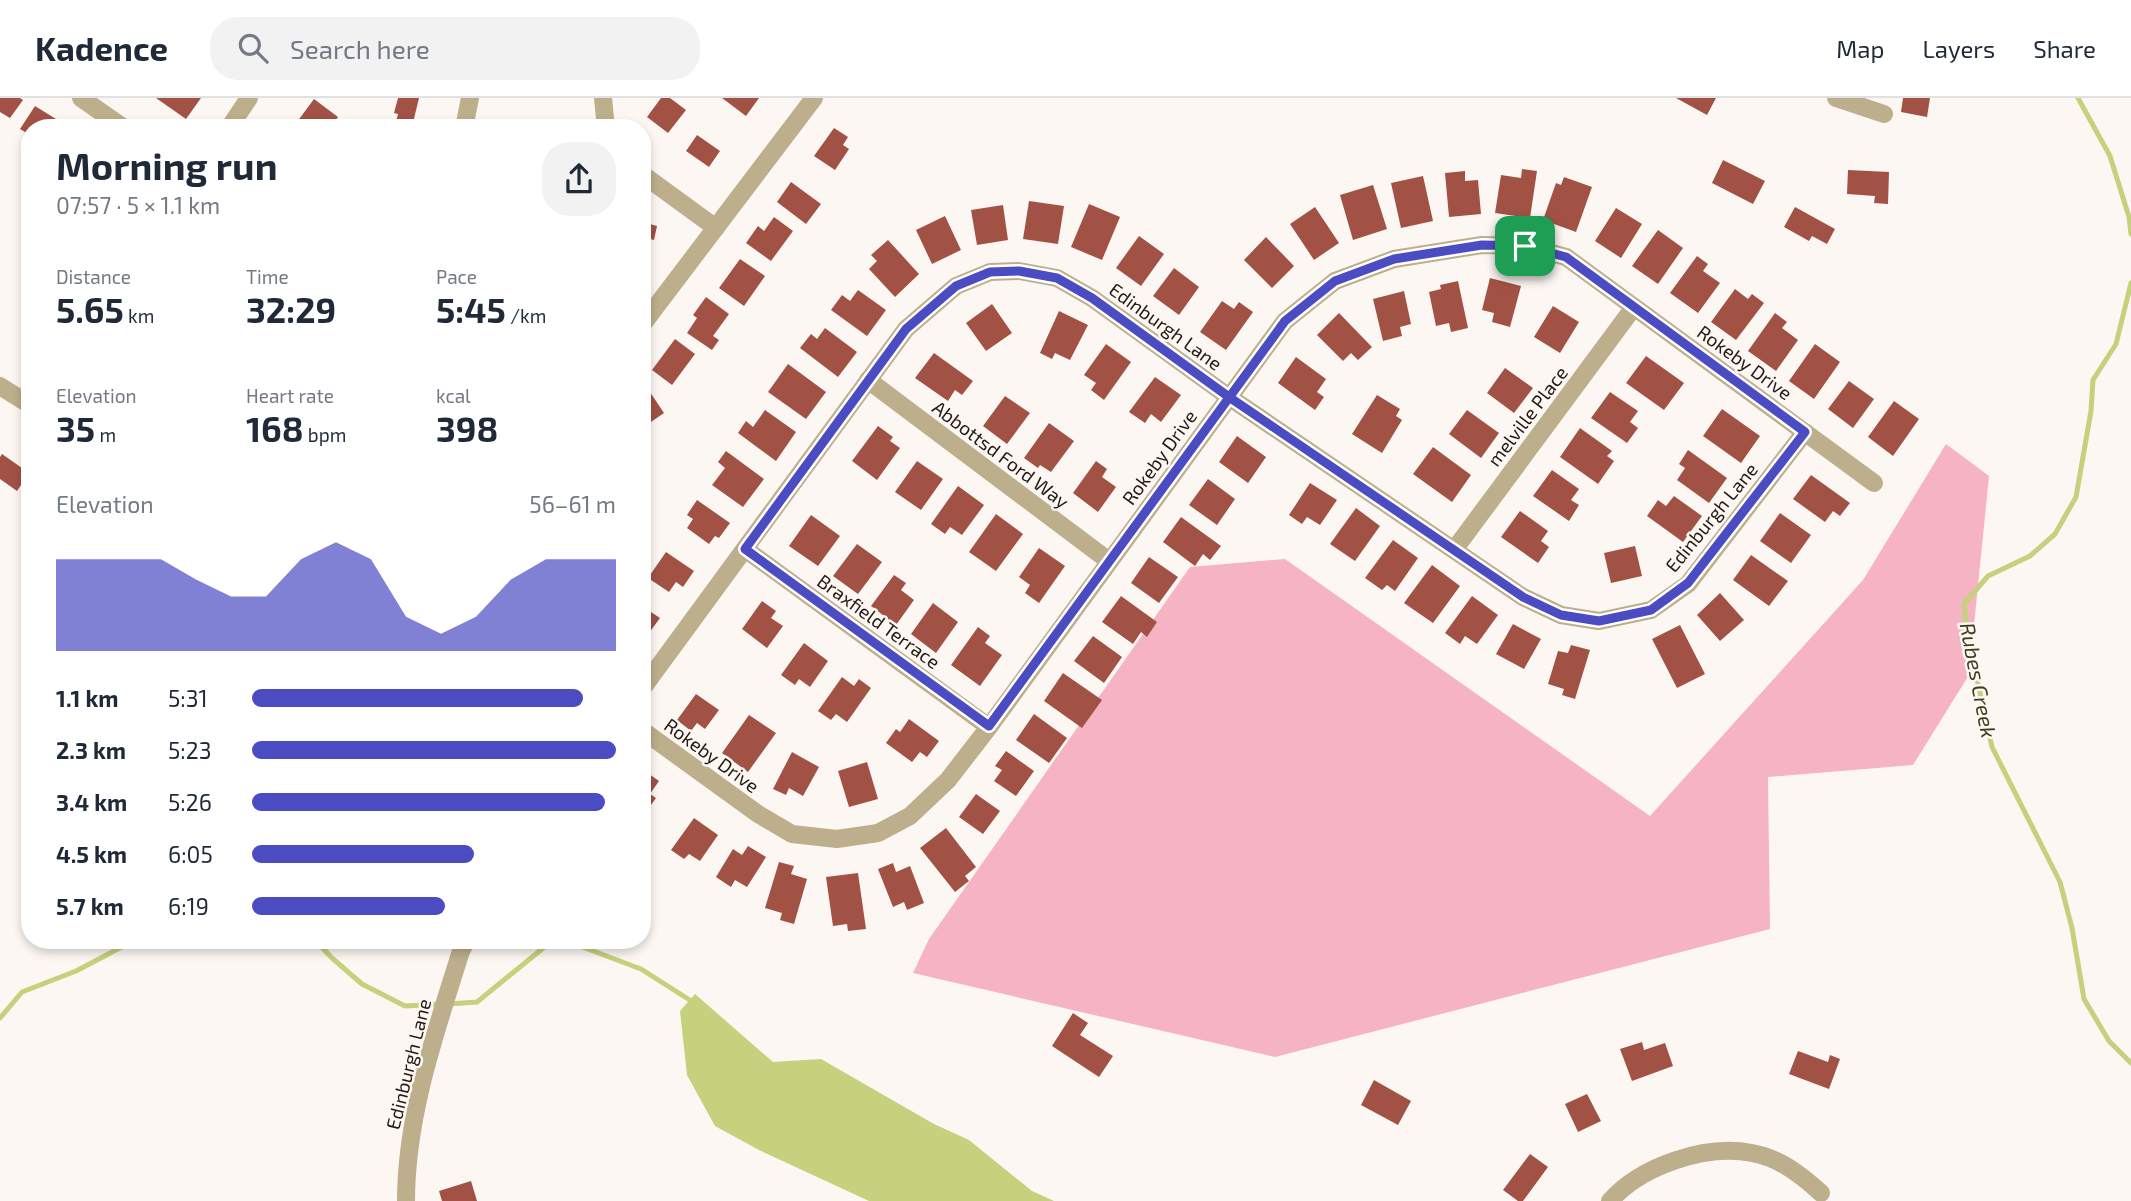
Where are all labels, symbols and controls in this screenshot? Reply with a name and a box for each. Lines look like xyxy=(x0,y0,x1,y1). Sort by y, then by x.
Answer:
search box xyxy=(210,17,700,80)
text: Kadence xyxy=(35,28,168,68)
icon: search xyxy=(234,29,272,67)
text: Search here xyxy=(290,33,430,64)
text: Map xyxy=(1836,34,1884,63)
text: Layers xyxy=(1922,34,1995,63)
text: Share xyxy=(2033,34,2096,63)
text: Morning run xyxy=(56,142,277,188)
button: share xyxy=(542,142,616,216)
text: 07:57 · 5 × 1.1 km xyxy=(56,191,220,219)
pin xyxy=(1495,216,1555,276)
icon: arrive xyxy=(1506,227,1544,265)
text: Distance xyxy=(56,265,131,288)
text: Time xyxy=(246,265,289,288)
text: Pace xyxy=(436,265,477,288)
street label: Edinburgh Lane xyxy=(1105,277,1227,375)
text: 5.65 xyxy=(56,288,124,330)
text: 32:29 xyxy=(246,288,336,330)
text: 5:45 xyxy=(436,288,506,330)
text: km xyxy=(124,304,154,327)
text: /km xyxy=(506,304,546,327)
street label: Rokeby Drive xyxy=(1693,320,1797,404)
street label: melville Place xyxy=(1482,361,1572,471)
text: Elevation xyxy=(56,384,137,407)
text: Heart rate xyxy=(246,384,334,407)
text: kcal xyxy=(436,384,471,407)
street label: Abbottsd Ford Way xyxy=(928,395,1074,513)
street label: Rokeby Drive xyxy=(1117,405,1201,509)
text: 35 xyxy=(56,407,95,449)
text: 168 xyxy=(246,407,304,449)
text: 398 xyxy=(436,407,498,449)
text: m xyxy=(95,423,116,446)
text: bpm xyxy=(304,423,346,446)
street label: Edinburgh Lane xyxy=(1660,458,1762,576)
text: Elevation xyxy=(56,490,154,518)
text: 56–61 m xyxy=(529,490,616,518)
street label: Braxfield Terrace xyxy=(813,569,945,673)
water label: Rubes Creek xyxy=(1956,620,2002,740)
text: 1.1 km xyxy=(56,684,119,712)
text: 5:31 xyxy=(168,684,208,712)
street label: Rokeby Drive xyxy=(660,713,764,797)
text: 2.3 km xyxy=(56,736,126,764)
text: 5:23 xyxy=(168,736,211,764)
text: 3.4 km xyxy=(56,788,127,816)
text: 5:26 xyxy=(168,788,212,816)
text: 4.5 km xyxy=(56,840,127,868)
text: 6:05 xyxy=(168,840,213,868)
text: 5.7 km xyxy=(56,892,124,920)
text: 6:19 xyxy=(168,892,209,920)
street label: Edinburgh Lane xyxy=(381,996,435,1132)

